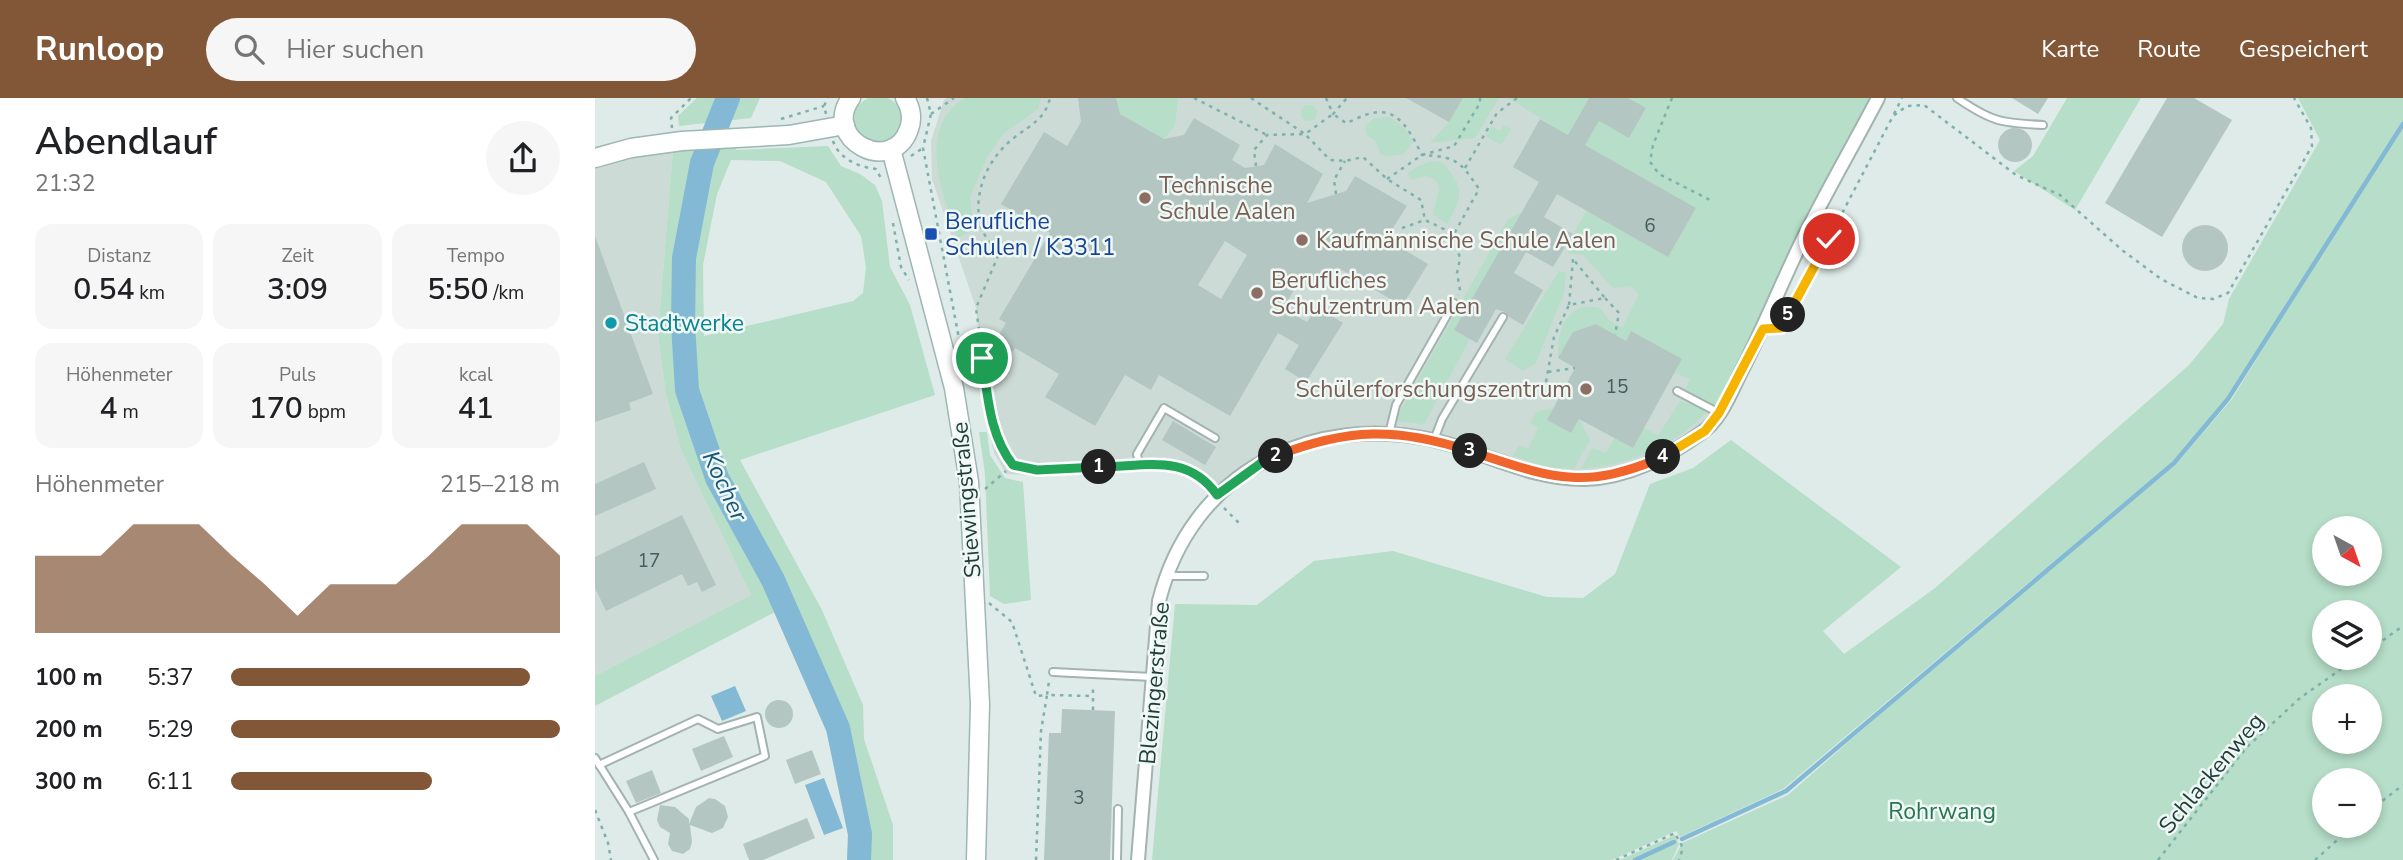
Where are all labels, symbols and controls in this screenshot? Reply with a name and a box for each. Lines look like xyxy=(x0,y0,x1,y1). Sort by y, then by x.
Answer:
search box xyxy=(206,18,696,81)
text: Runloop xyxy=(35,27,164,72)
icon: search xyxy=(230,30,268,68)
text: Hier suchen xyxy=(286,32,424,67)
text: Karte xyxy=(2041,33,2099,65)
text: Route xyxy=(2137,33,2201,65)
text: Gespeichert xyxy=(2239,33,2368,65)
text: Abendlauf xyxy=(35,116,217,167)
button: share xyxy=(486,121,560,195)
text: 21:32 xyxy=(35,168,95,199)
place label: Technische Schule Aalen xyxy=(1159,170,1296,227)
marker: Technische Schule Aalen xyxy=(1137,190,1153,206)
place label: Berufliche Schulen / K3311 xyxy=(945,206,1116,263)
pin xyxy=(1799,209,1859,269)
house number: 6 xyxy=(1644,213,1656,239)
icon: check xyxy=(1810,220,1848,258)
place label: Kaufmännische Schule Aalen xyxy=(1316,225,1616,256)
marker: Berufliche Schulen / K3311 xyxy=(923,226,939,242)
marker: Kaufmännische Schule Aalen xyxy=(1294,232,1310,248)
text: Distanz xyxy=(87,243,151,269)
text: Zeit xyxy=(281,243,314,269)
text: Tempo xyxy=(447,243,505,269)
place label: Berufliches Schulzentrum Aalen xyxy=(1271,265,1480,322)
text: 0.54 xyxy=(73,269,134,310)
text: 3:09 xyxy=(267,269,328,310)
text: 5:50 xyxy=(427,269,488,310)
text: km xyxy=(134,280,165,306)
text: /km xyxy=(488,280,524,306)
marker: Berufliches Schulzentrum Aalen xyxy=(1249,285,1265,301)
pin: 5 xyxy=(1771,298,1805,332)
text: 5 xyxy=(1782,301,1793,327)
place label: Stadtwerke xyxy=(625,308,744,339)
marker: Stadtwerke xyxy=(603,315,619,331)
pin xyxy=(952,328,1012,388)
icon: arrive xyxy=(963,339,1001,377)
text: Höhenmeter xyxy=(66,362,172,388)
text: Puls xyxy=(279,362,316,388)
text: kcal xyxy=(459,362,493,388)
place label: Schülerforschungszentrum xyxy=(1295,374,1572,405)
house number: 15 xyxy=(1606,374,1628,400)
marker: Schülerforschungszentrum xyxy=(1578,381,1594,397)
text: 4 xyxy=(100,388,118,429)
text: 170 xyxy=(249,388,303,429)
text: 41 xyxy=(458,388,494,429)
text: m xyxy=(118,399,139,425)
text: bpm xyxy=(303,399,346,425)
street label: Stiewingstraße xyxy=(944,421,989,579)
pin: 3 xyxy=(1453,434,1487,468)
text: 3 xyxy=(1464,437,1475,463)
pin: 2 xyxy=(1259,438,1293,474)
pin: 4 xyxy=(1645,440,1681,474)
text: 2 xyxy=(1270,442,1281,468)
text: 4 xyxy=(1657,443,1668,469)
water label: Kocher xyxy=(695,446,756,528)
pin: 1 xyxy=(1081,450,1117,484)
text: 1 xyxy=(1093,453,1104,479)
text: Höhenmeter xyxy=(35,469,164,500)
text: 215–218 m xyxy=(440,469,560,500)
north arrow xyxy=(2312,516,2382,586)
map controls xyxy=(2312,516,2382,838)
house number: 17 xyxy=(638,548,660,574)
button: layers xyxy=(2312,600,2382,670)
street label: Blezingerstraße xyxy=(1132,601,1177,766)
text: 100 m xyxy=(35,662,103,693)
text: 5:37 xyxy=(147,662,194,693)
button: + xyxy=(2312,684,2382,754)
street label: Schlackenweg xyxy=(2152,706,2271,840)
text: 200 m xyxy=(35,714,103,745)
text: 5:29 xyxy=(147,714,194,745)
text: 300 m xyxy=(35,766,103,797)
text: 6:11 xyxy=(147,766,194,797)
button: − xyxy=(2312,768,2382,838)
house number: 3 xyxy=(1073,785,1085,811)
park label: Rohrwang xyxy=(1888,796,1996,827)

